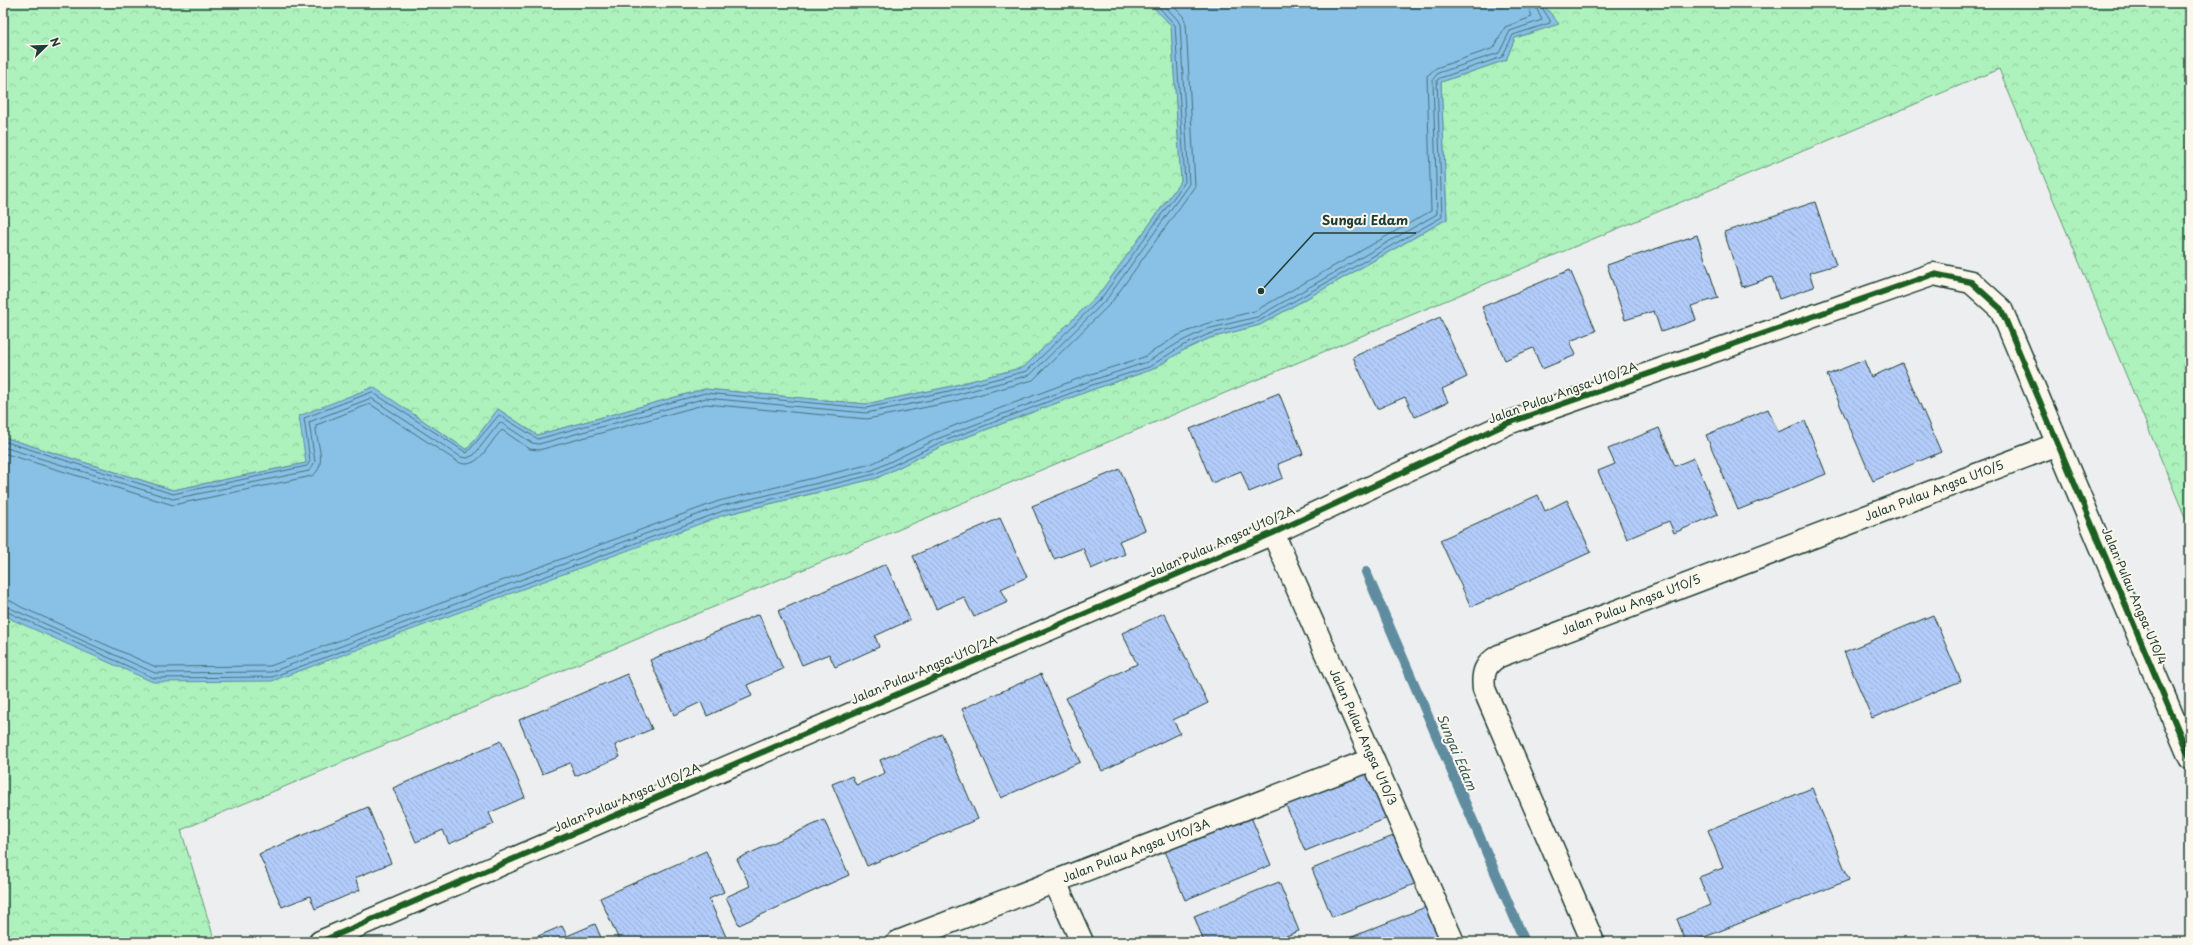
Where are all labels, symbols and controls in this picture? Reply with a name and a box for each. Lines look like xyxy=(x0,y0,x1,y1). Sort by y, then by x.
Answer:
north arrow xyxy=(26,26,66,66)
text: N xyxy=(46,35,65,49)
callout: Sungai Edam xyxy=(1314,208,1416,233)
text: Sungai Edam xyxy=(1322,210,1408,229)
street label: Jalan Pulau Angsa U10/2A xyxy=(1485,357,1640,428)
street label: Jalan Pulau Angsa U10/5 xyxy=(1861,455,2006,525)
street label: Jalan Pulau Angsa U10/2A xyxy=(1146,501,1297,581)
street label: Jalan Pulau Angsa U10/4 xyxy=(2098,524,2172,667)
street label: Jalan Pulau Angsa U10/5 xyxy=(1558,569,1703,639)
street label: Jalan Pulau Angsa U10/2A xyxy=(847,630,1000,708)
street label: Jalan Pulau Angsa U10/3 xyxy=(1326,665,1402,808)
water label: Sungai Edam xyxy=(1433,710,1483,794)
street label: Jalan Pulau Angsa U10/2A xyxy=(550,758,703,836)
street label: Jalan Pulau Angsa U10/3A xyxy=(1059,813,1212,887)

